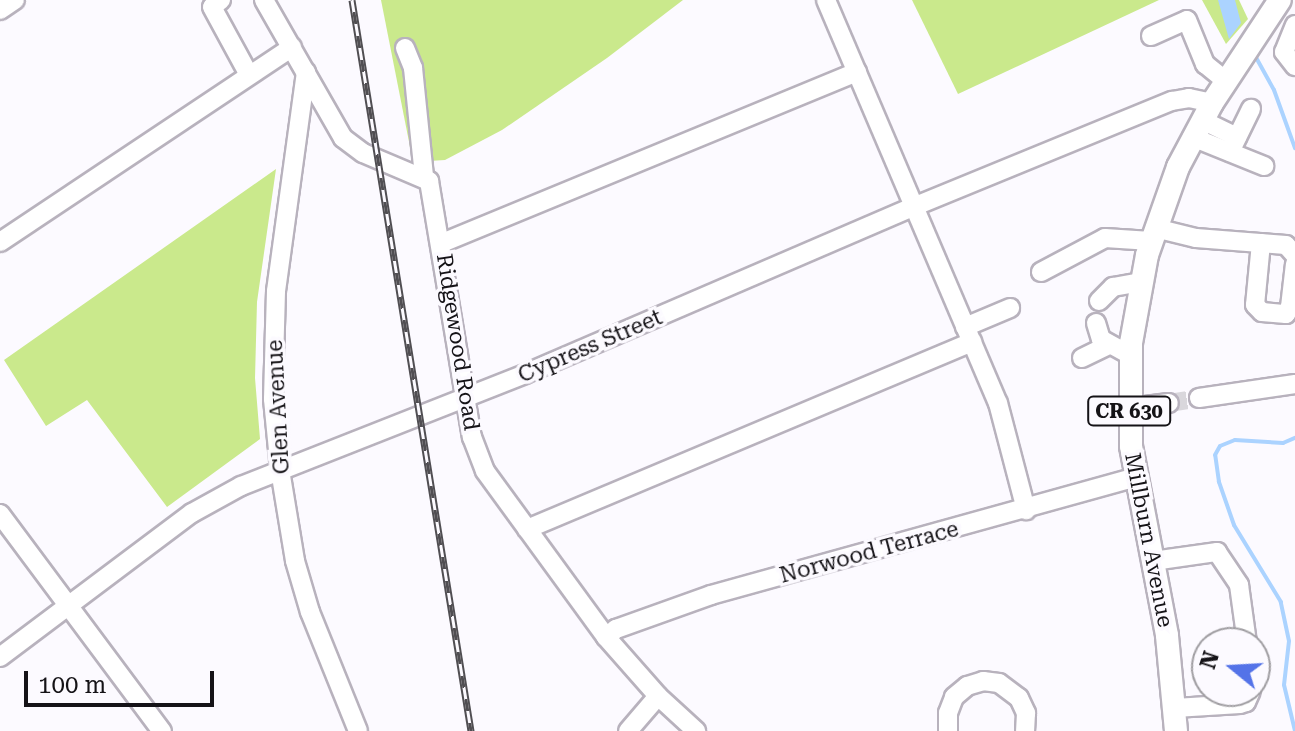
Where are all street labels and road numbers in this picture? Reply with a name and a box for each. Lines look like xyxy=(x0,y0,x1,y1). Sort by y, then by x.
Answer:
street label: Ridgewood Road xyxy=(431,252,485,432)
street label: Cypress Street xyxy=(514,304,666,388)
street label: Glen Avenue xyxy=(261,339,295,475)
road number: CR 630 xyxy=(1087,395,1171,427)
street label: Millburn Avenue xyxy=(1119,451,1179,629)
street label: Norwood Terrace xyxy=(777,515,961,589)

